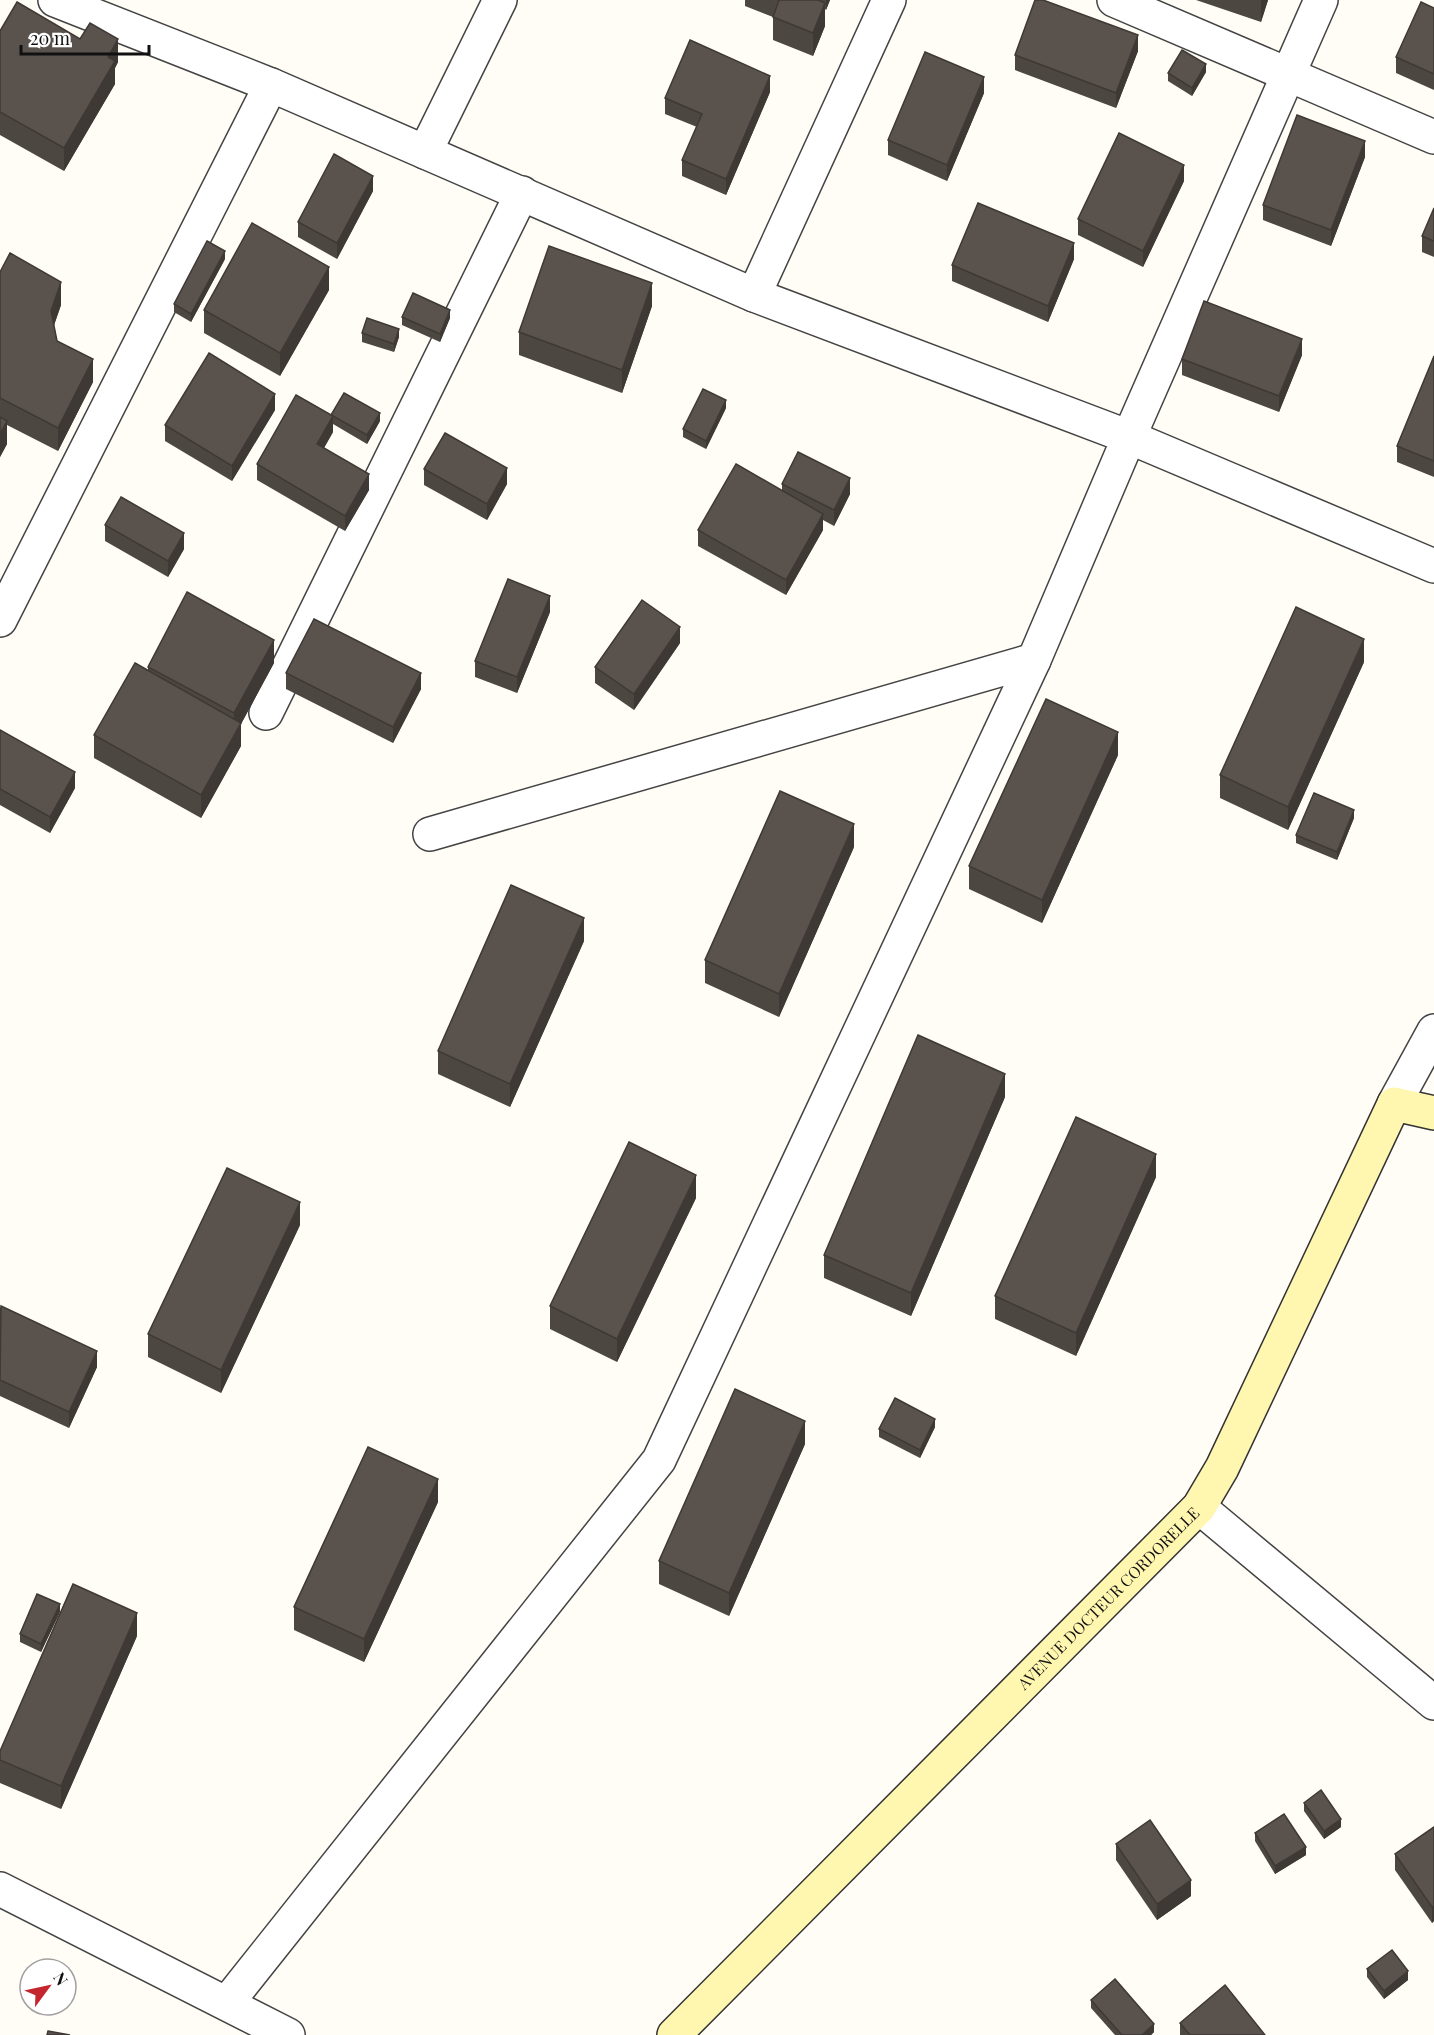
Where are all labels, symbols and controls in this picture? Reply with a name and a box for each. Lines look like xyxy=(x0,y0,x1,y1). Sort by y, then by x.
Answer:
scale bar xyxy=(21,18,148,56)
text: 20 m xyxy=(30,26,70,50)
street label: AVENUE DOCTEUR CORDORELLE xyxy=(1012,1502,1203,1694)
north arrow xyxy=(18,1957,78,2017)
text: N xyxy=(49,1968,73,1989)

